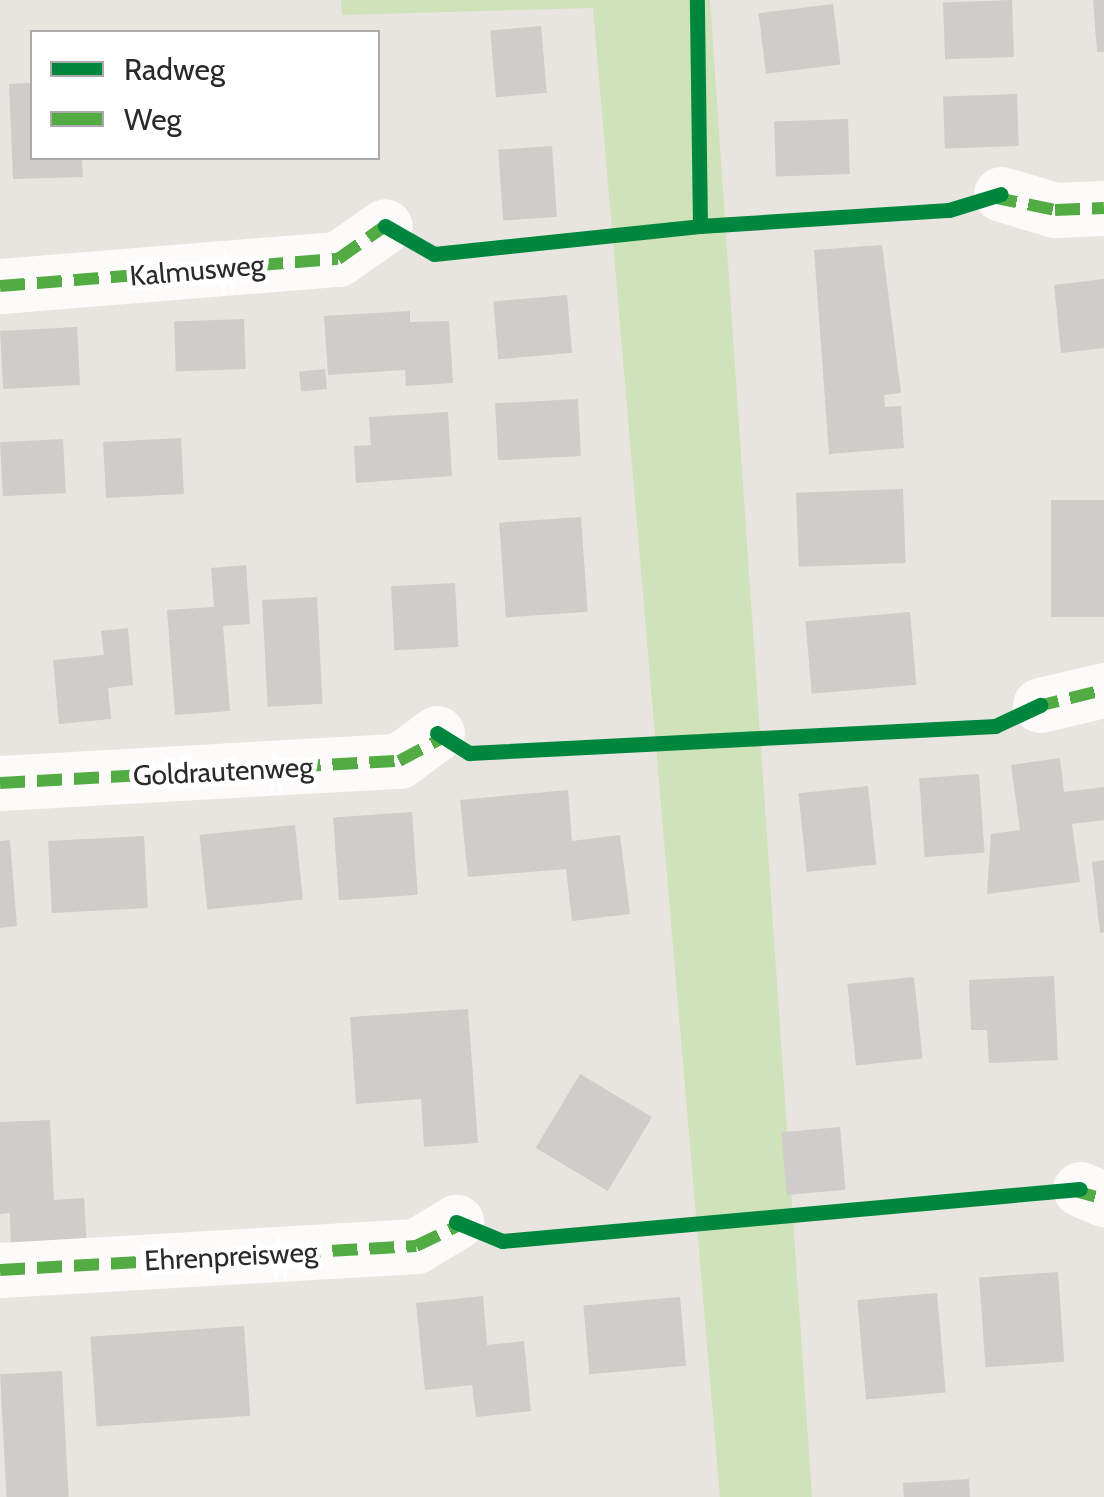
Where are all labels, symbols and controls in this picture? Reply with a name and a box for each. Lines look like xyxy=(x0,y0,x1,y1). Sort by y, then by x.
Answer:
legend xyxy=(30,30,380,160)
text: Radweg xyxy=(124,51,225,88)
text: Weg xyxy=(124,101,182,138)
street label: Kalmusweg xyxy=(128,247,266,293)
street label: Goldrautenweg xyxy=(132,750,314,792)
street label: Ehrenpreisweg xyxy=(143,1235,319,1277)

